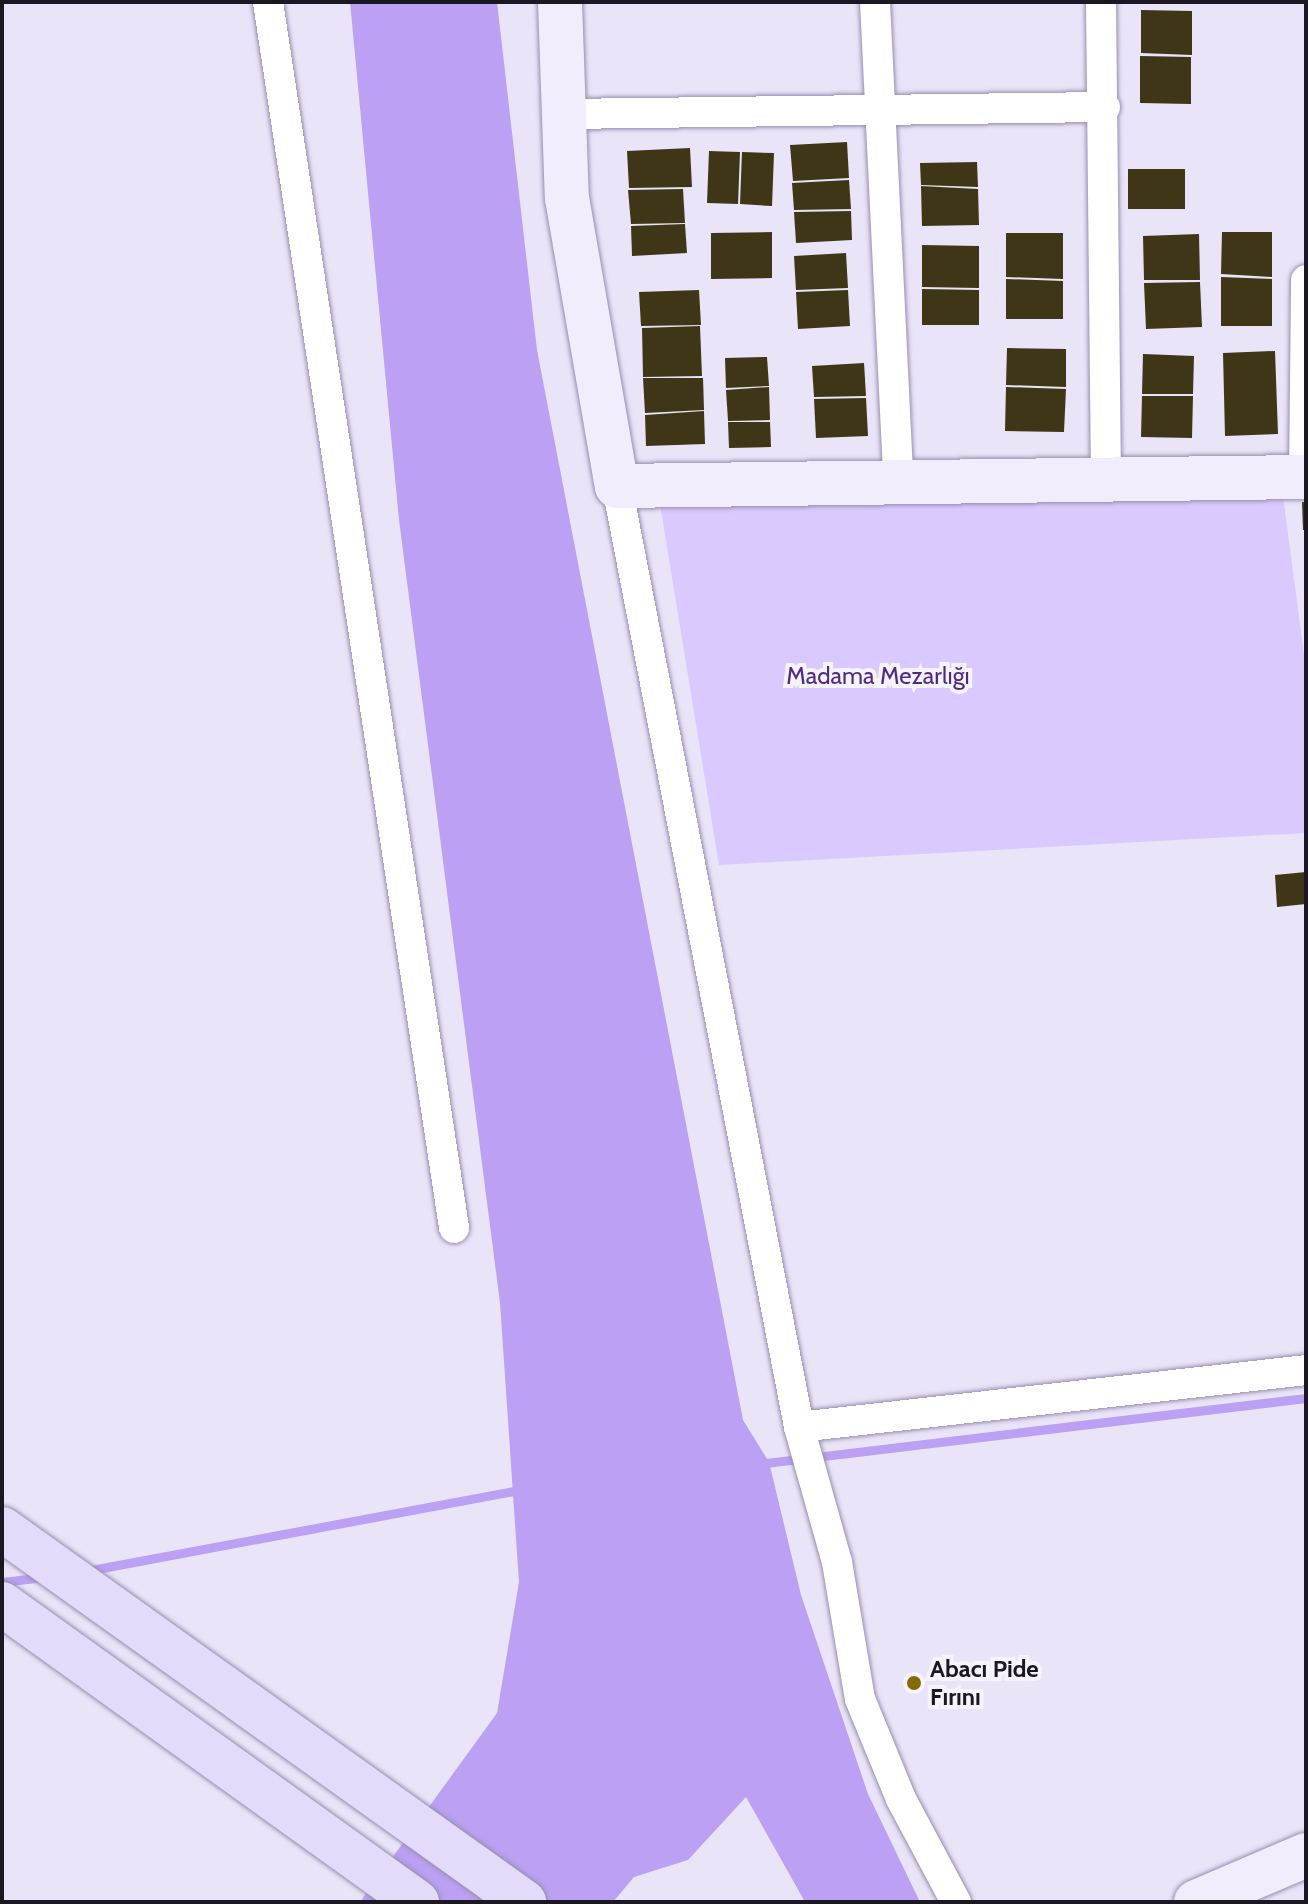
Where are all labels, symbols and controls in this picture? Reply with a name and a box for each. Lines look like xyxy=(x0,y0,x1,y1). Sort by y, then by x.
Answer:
park label: Madama Mezarlığı xyxy=(786,662,970,690)
place label: Abacı Pide Fırını xyxy=(930,1655,1039,1711)
marker: Abacı Pide Fırını xyxy=(905,1674,923,1692)

